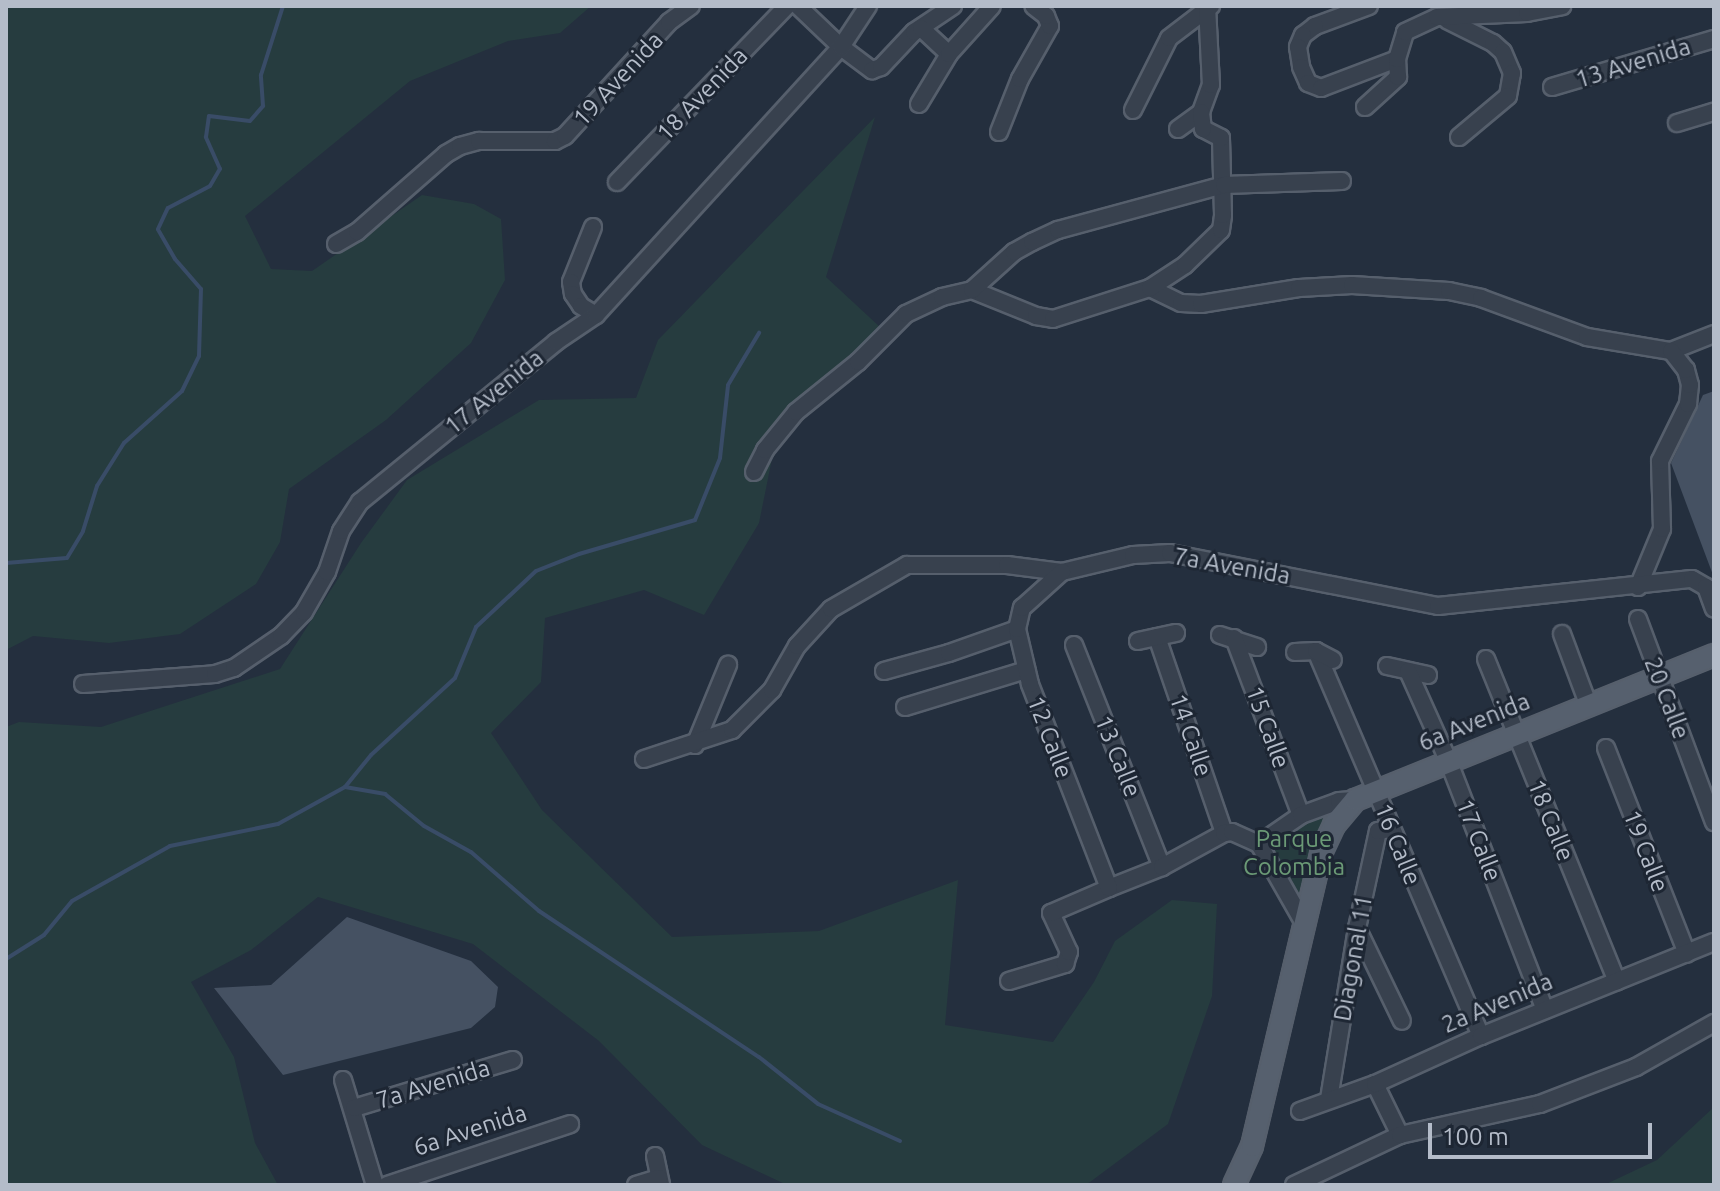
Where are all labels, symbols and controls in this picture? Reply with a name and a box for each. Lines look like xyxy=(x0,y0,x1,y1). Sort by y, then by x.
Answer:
street label: 19 Avenida xyxy=(567,26,669,132)
street label: 13 Avenida xyxy=(1572,32,1694,94)
street label: 18 Avenida xyxy=(650,41,754,147)
street label: 17 Avenida xyxy=(439,343,549,441)
street label: 7a Avenida xyxy=(1172,542,1292,590)
street label: 20 Calle xyxy=(1638,653,1696,743)
street label: 15 Calle xyxy=(1240,682,1296,772)
street label: 6a Avenida xyxy=(1414,687,1534,757)
street label: 14 Calle xyxy=(1163,690,1219,780)
street label: 12 Calle xyxy=(1021,692,1079,782)
street label: 13 Calle xyxy=(1089,711,1147,801)
street label: 18 Calle xyxy=(1522,775,1580,865)
street label: 17 Calle xyxy=(1450,795,1508,885)
street label: 16 Calle xyxy=(1369,799,1427,889)
street label: 19 Calle xyxy=(1617,806,1675,896)
park label: Parque Colombia xyxy=(1243,825,1345,881)
street label: Diagonal 11 xyxy=(1328,893,1378,1023)
street label: 2a Avenida xyxy=(1437,967,1557,1039)
street label: 7a Avenida xyxy=(373,1053,493,1115)
street label: 6a Avenida xyxy=(410,1098,530,1162)
scale bar xyxy=(1432,1107,1656,1157)
text: 100 m xyxy=(1442,1123,1509,1150)

